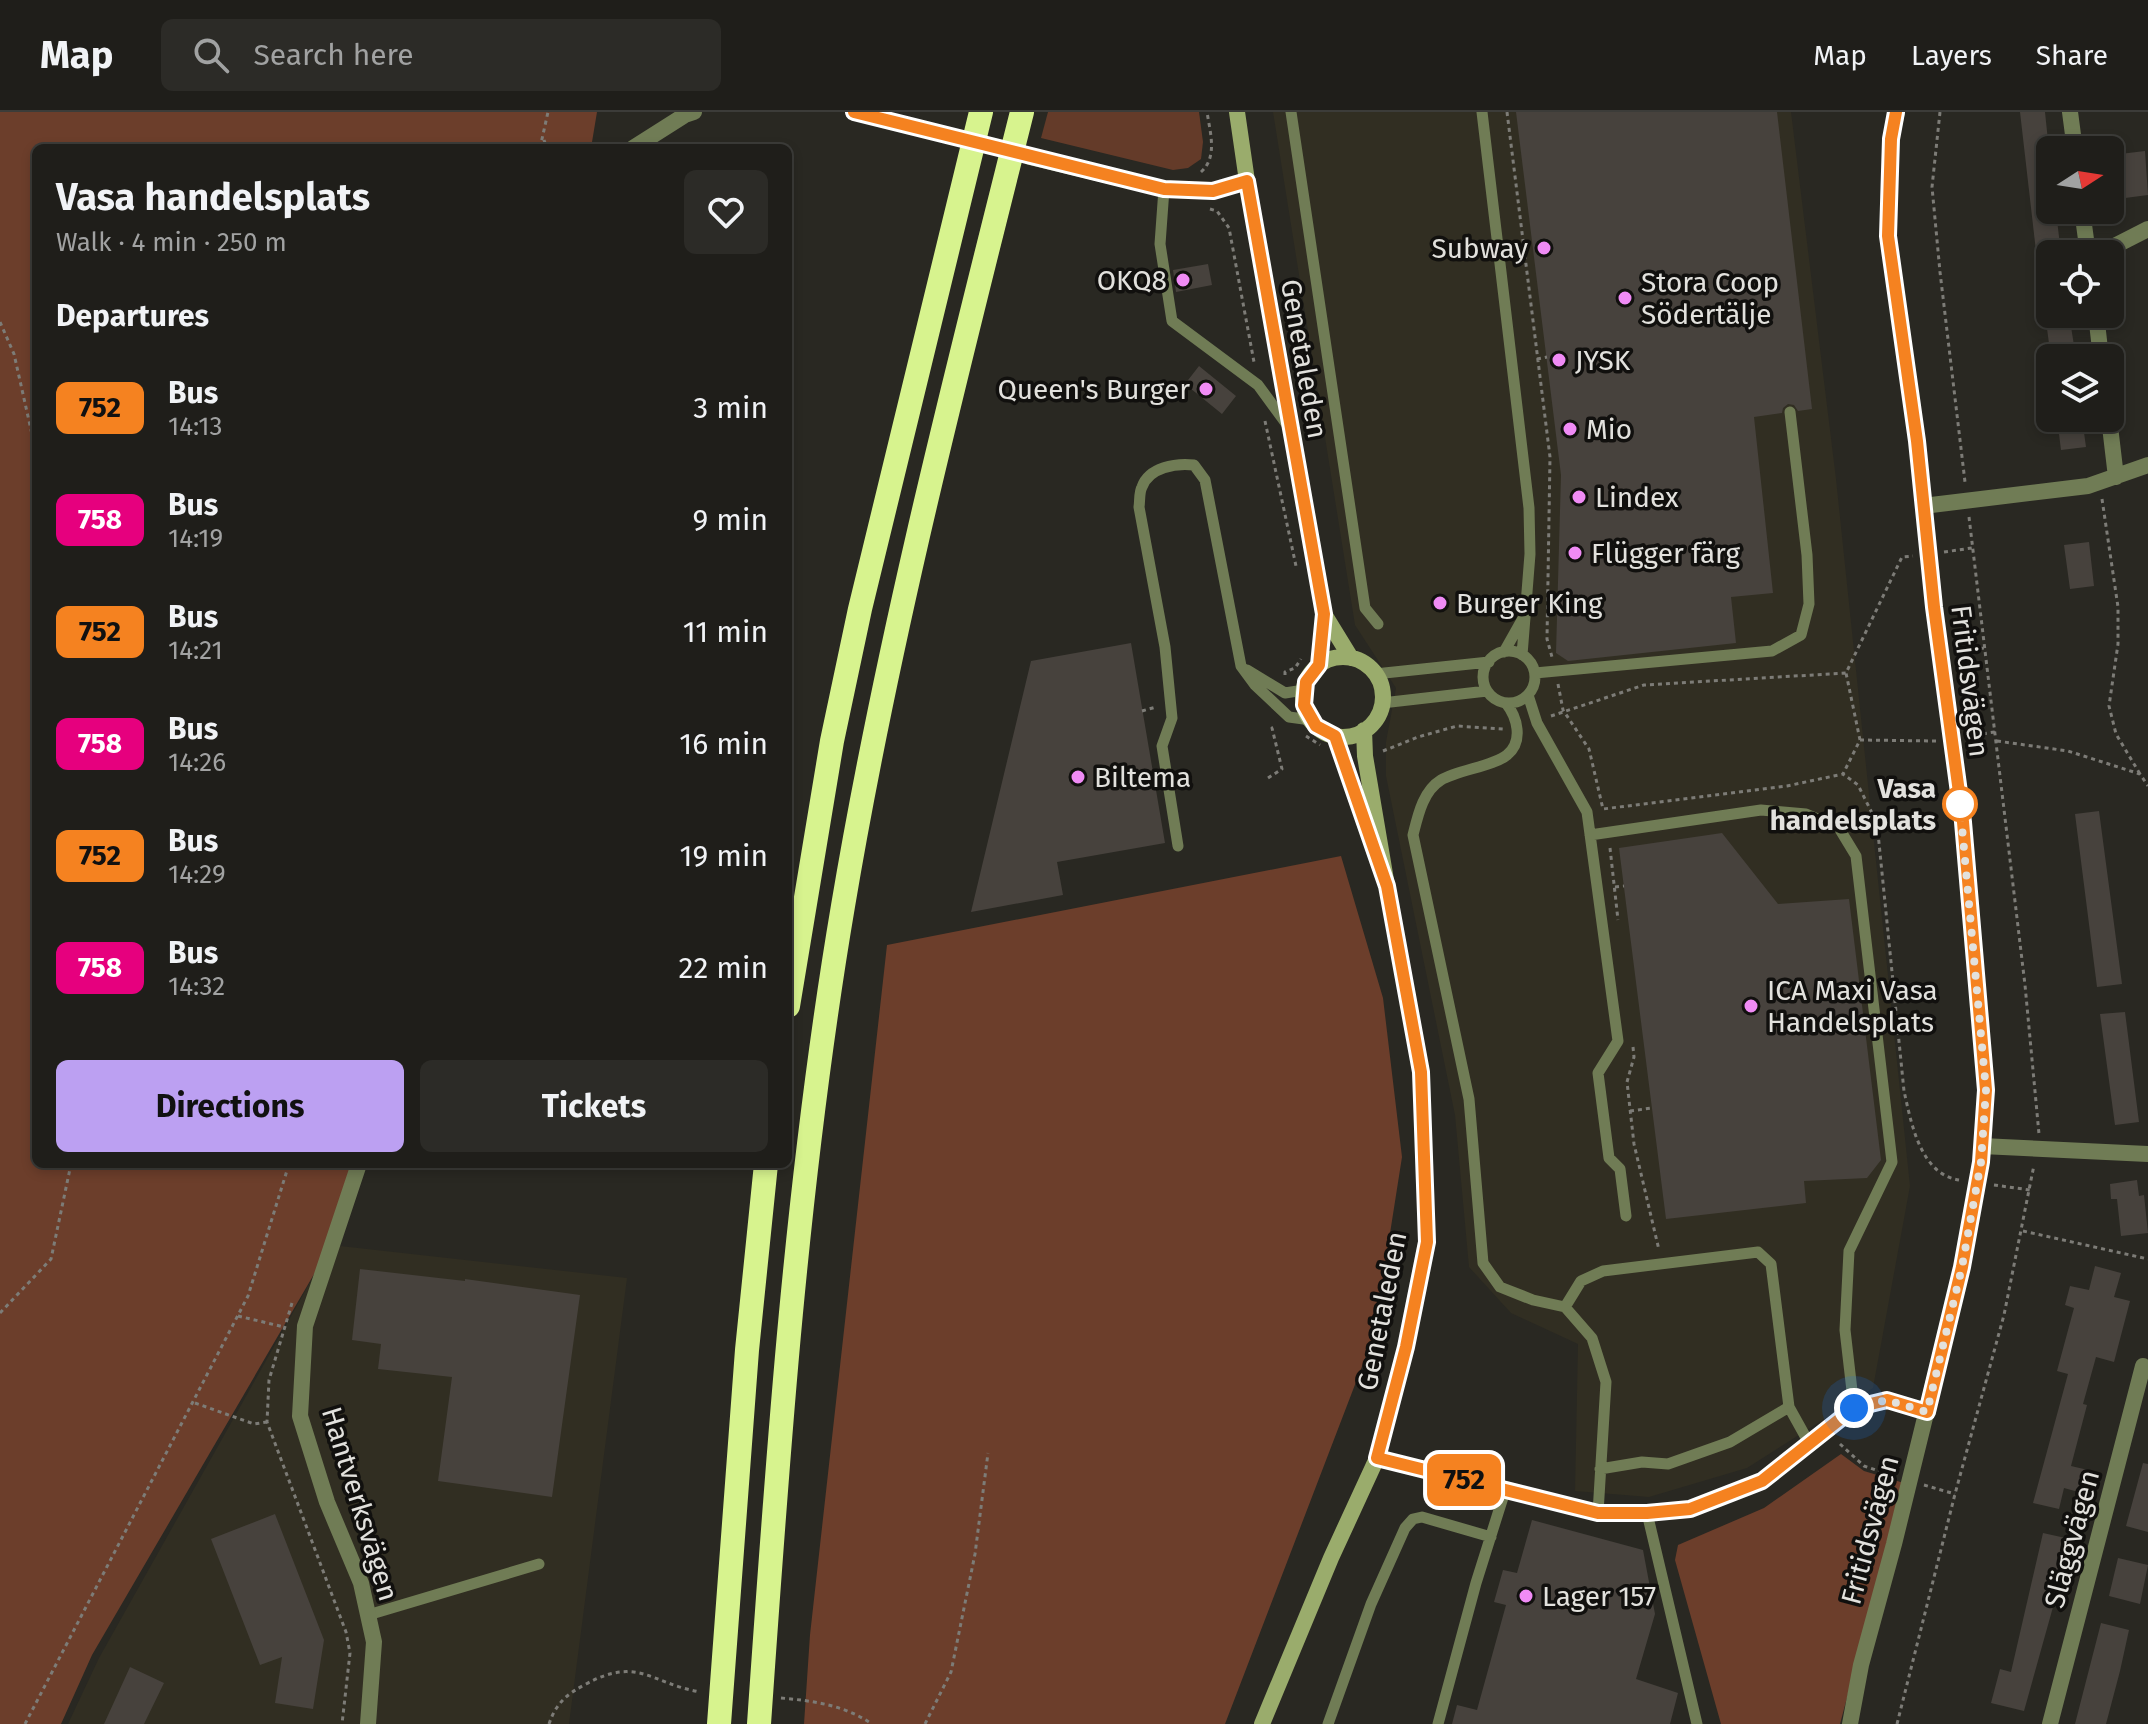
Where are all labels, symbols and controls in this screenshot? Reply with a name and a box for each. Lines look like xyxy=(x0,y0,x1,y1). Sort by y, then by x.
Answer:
search box xyxy=(161,19,721,91)
text: Map xyxy=(40,32,113,78)
icon: search xyxy=(189,33,233,77)
text: Search here xyxy=(253,37,414,73)
text: Map xyxy=(1813,39,1867,72)
text: Layers xyxy=(1911,39,1992,72)
text: Share xyxy=(2036,39,2108,72)
north arrow xyxy=(2036,136,2124,224)
map controls xyxy=(2036,136,2124,432)
button: heart xyxy=(684,170,768,254)
text: Vasa handelsplats xyxy=(56,174,370,220)
text: Walk · 4 min · 250 m xyxy=(56,227,287,258)
place label: Subway xyxy=(1431,232,1528,265)
marker: Subway xyxy=(1535,239,1553,257)
button: locate xyxy=(2036,240,2124,328)
place label: OKQ8 xyxy=(1097,264,1167,297)
place label: Stora Coop Södertälje xyxy=(1641,266,1779,331)
marker: OKQ8 xyxy=(1174,271,1192,289)
street label: Genetaleden xyxy=(1274,277,1334,441)
marker: Stora Coop Södertälje xyxy=(1616,289,1634,307)
text: Departures xyxy=(56,298,209,334)
place label: JYSK xyxy=(1575,344,1631,377)
button: layers xyxy=(2036,344,2124,432)
marker: JYSK xyxy=(1550,351,1568,369)
place label: Queen's Burger xyxy=(997,373,1190,406)
text: Bus xyxy=(168,375,218,411)
marker: Queen's Burger xyxy=(1197,380,1215,398)
text: 3 min xyxy=(693,390,768,426)
text: 752 xyxy=(79,391,121,424)
text: 14:13 xyxy=(168,411,223,442)
place label: Mio xyxy=(1586,413,1632,446)
marker: Mio xyxy=(1561,420,1579,438)
place label: Lindex xyxy=(1595,481,1679,514)
text: Bus xyxy=(168,487,218,523)
marker: Lindex xyxy=(1570,488,1588,506)
text: 9 min xyxy=(693,502,768,538)
text: 758 xyxy=(78,503,122,536)
text: 14:19 xyxy=(168,523,223,554)
place label: Flügger färg xyxy=(1591,537,1741,570)
marker: Flügger färg xyxy=(1566,544,1584,562)
place label: Burger King xyxy=(1456,587,1603,620)
marker: Burger King xyxy=(1431,594,1449,612)
text: Bus xyxy=(168,599,218,635)
street label: Fritidsvägen xyxy=(1944,603,1996,759)
text: 11 min xyxy=(683,614,768,650)
text: 752 xyxy=(79,615,121,648)
text: 14:21 xyxy=(168,635,223,666)
text: Bus xyxy=(168,711,218,747)
text: 16 min xyxy=(679,726,768,762)
text: 758 xyxy=(78,727,122,760)
text: 14:26 xyxy=(168,747,226,778)
place label: Biltema xyxy=(1094,761,1191,794)
marker: Biltema xyxy=(1069,768,1087,786)
place label: Vasa handelsplats xyxy=(1770,772,1936,837)
marker: Vasa handelsplats xyxy=(1943,787,1977,821)
text: Bus xyxy=(168,823,218,859)
text: 19 min xyxy=(680,838,768,874)
text: 752 xyxy=(79,839,121,872)
text: 14:29 xyxy=(168,859,226,890)
text: Bus xyxy=(168,935,218,971)
text: 22 min xyxy=(679,950,768,986)
text: 758 xyxy=(78,951,122,984)
text: 14:32 xyxy=(168,971,225,1002)
place label: ICA Maxi Vasa Handelsplats xyxy=(1767,974,1938,1039)
marker: ICA Maxi Vasa Handelsplats xyxy=(1742,997,1760,1015)
button: Directions xyxy=(56,1060,404,1152)
button: Tickets xyxy=(420,1060,768,1152)
street label: Genetaleden xyxy=(1350,1229,1414,1393)
your location xyxy=(1834,1388,1874,1428)
street label: Hantverksvägen xyxy=(315,1403,405,1605)
street label: Fritidsvägen xyxy=(1834,1452,1906,1608)
line badge: 752 xyxy=(1418,1454,1510,1506)
text: 752 xyxy=(1443,1463,1485,1496)
street label: Släggvägen xyxy=(2038,1466,2106,1612)
place label: Lager 157 xyxy=(1542,1580,1656,1613)
marker: Lager 157 xyxy=(1517,1587,1535,1605)

